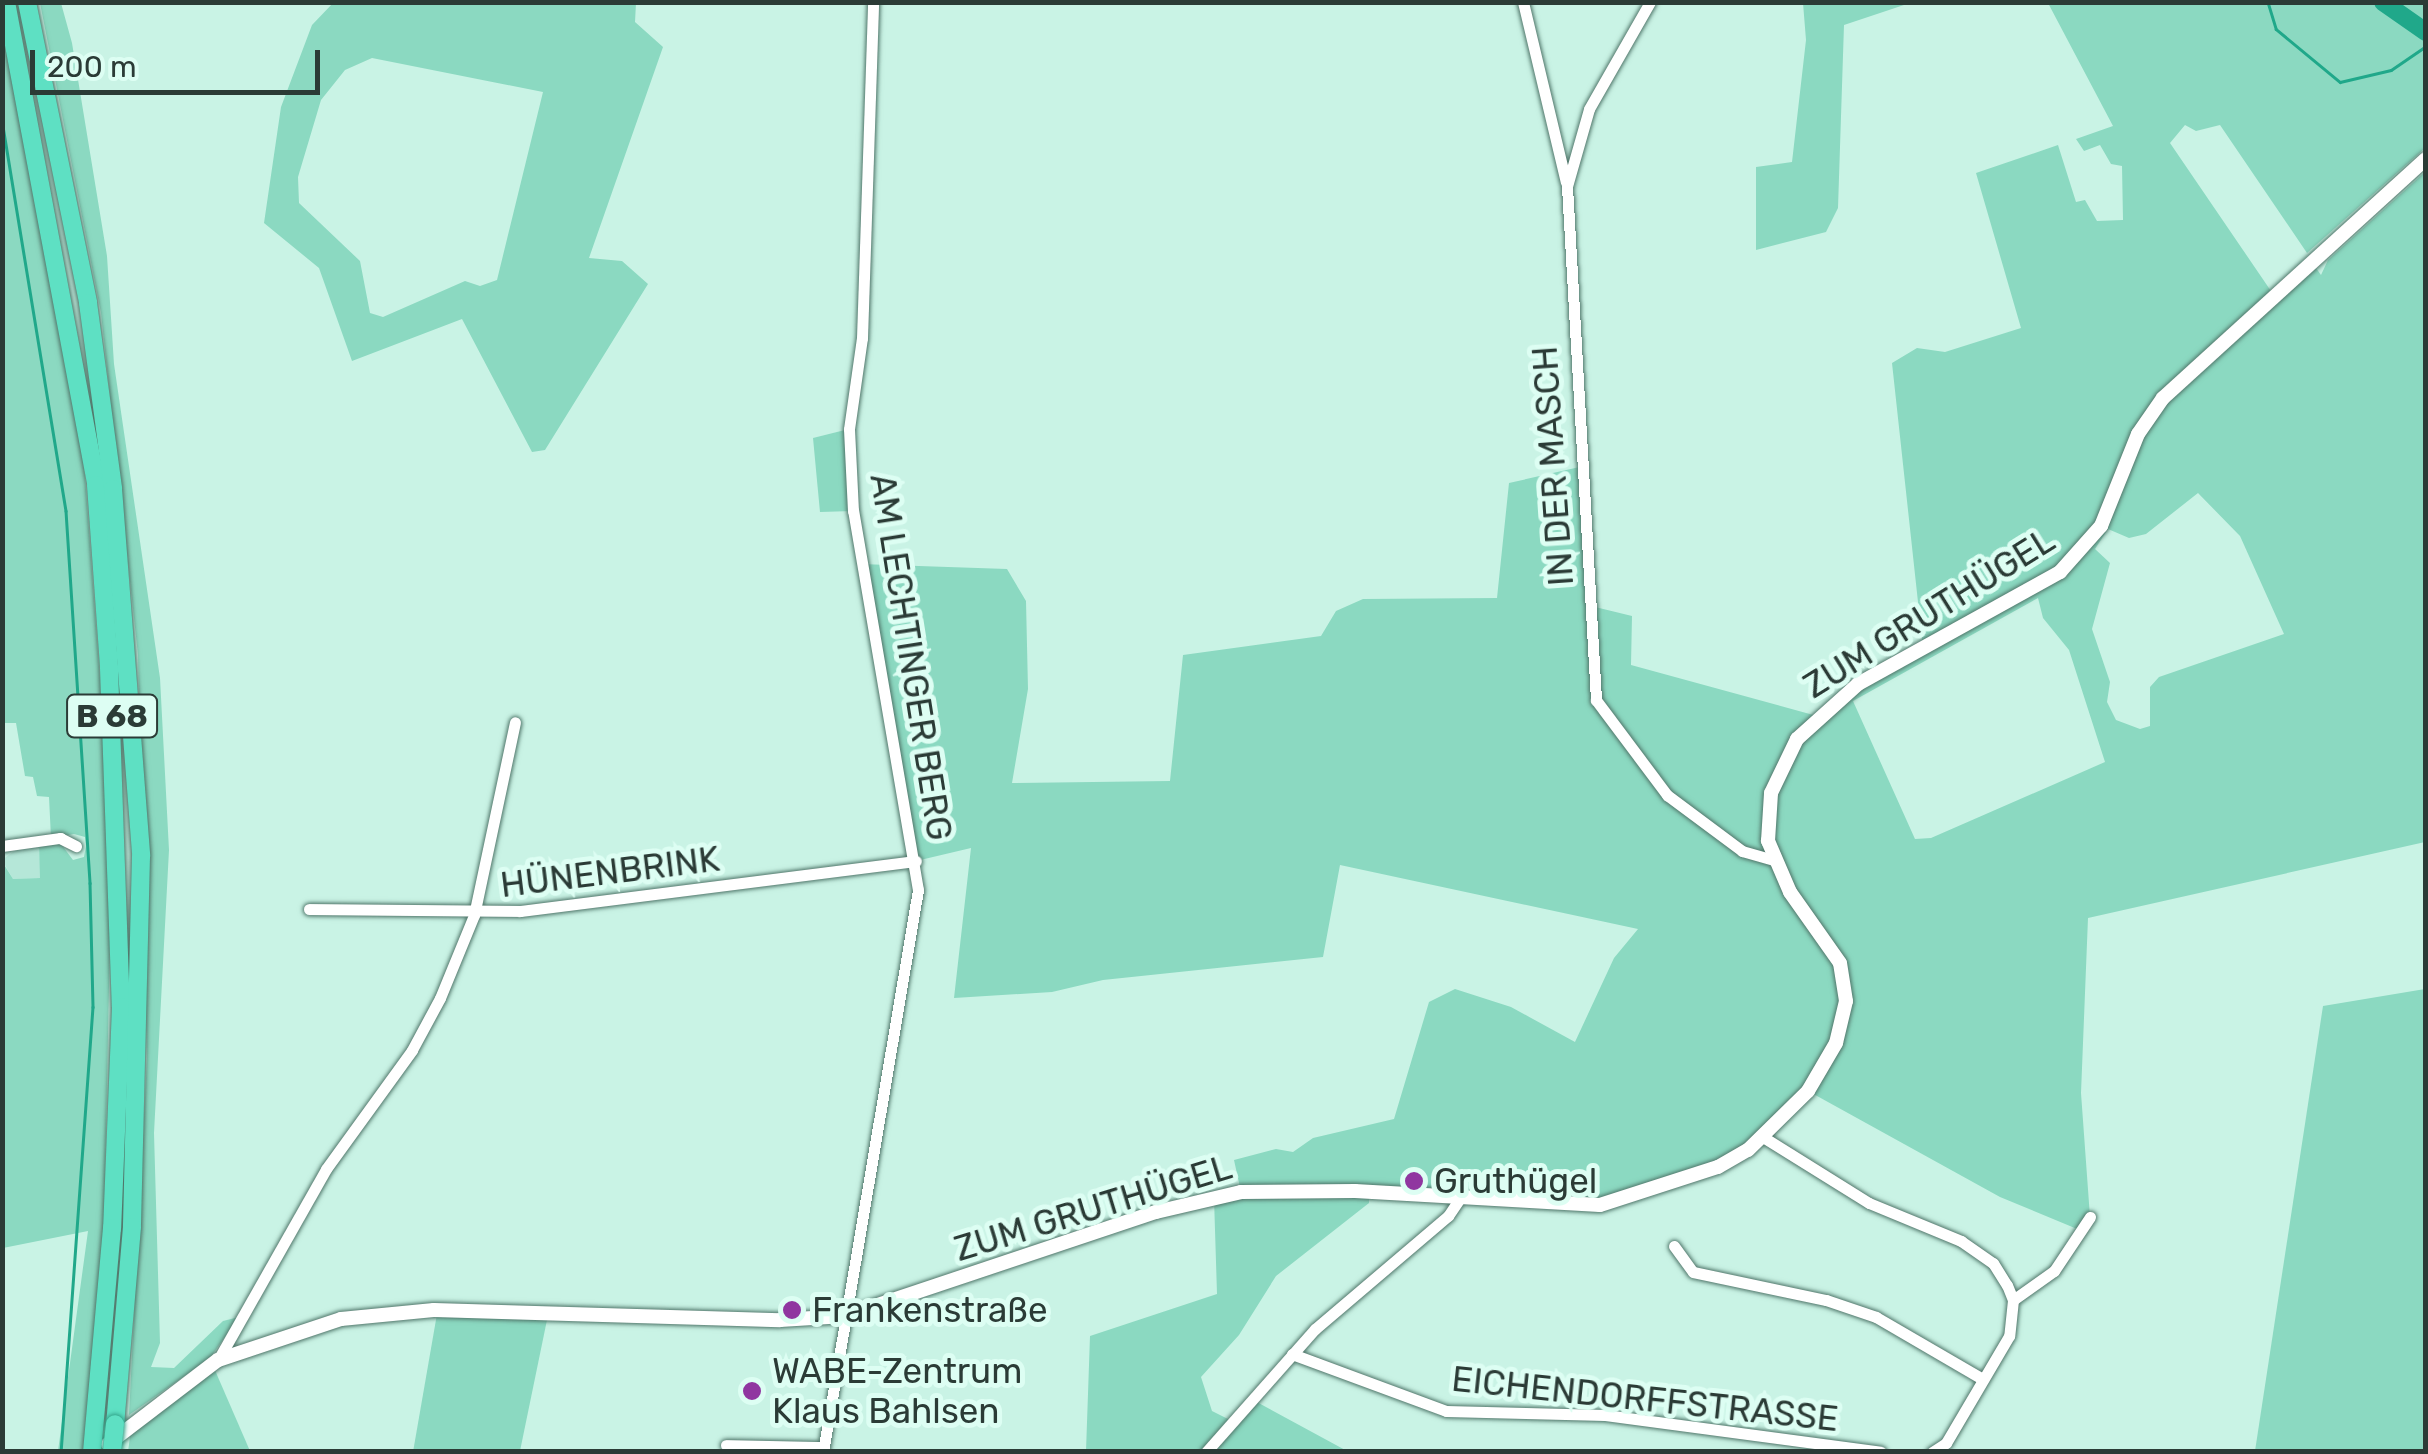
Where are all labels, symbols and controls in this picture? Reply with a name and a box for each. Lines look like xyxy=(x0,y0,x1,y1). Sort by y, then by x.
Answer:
scale bar xyxy=(35,30,325,92)
text: 200 m xyxy=(47,49,137,85)
street label: IN DER MASCH xyxy=(1524,345,1582,587)
street label: AM LECHTINGER BERG xyxy=(861,471,961,843)
street label: ZUM GRUTHÜGEL xyxy=(1796,519,2062,707)
road number: B 68 xyxy=(64,689,160,743)
street label: HÜNENBRINK xyxy=(498,838,722,906)
street label: ZUM GRUTHÜGEL xyxy=(949,1146,1237,1270)
place label: Gruthügel xyxy=(1434,1160,1597,1202)
marker: Gruthügel xyxy=(1403,1170,1425,1192)
place label: Frankenstraße xyxy=(812,1289,1048,1331)
marker: Frankenstraße xyxy=(781,1299,803,1321)
place label: WABE-Zentrum Klaus Bahlsen xyxy=(772,1350,1022,1432)
street label: EICHENDORFFSTRASSE xyxy=(1450,1358,1840,1440)
marker: WABE-Zentrum Klaus Bahlsen xyxy=(741,1380,763,1402)

